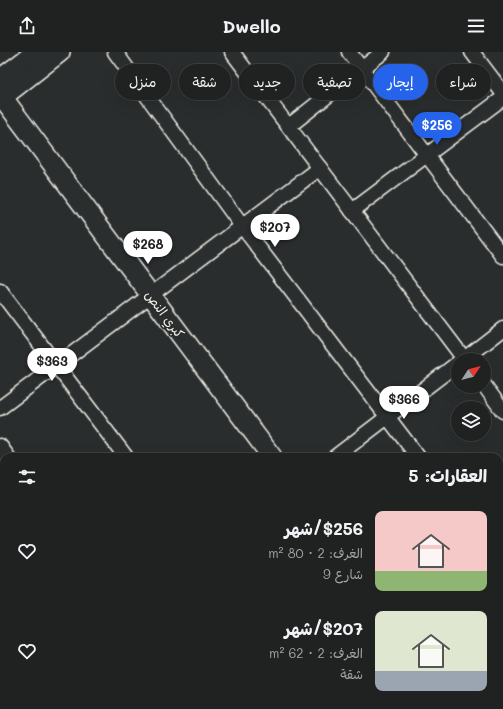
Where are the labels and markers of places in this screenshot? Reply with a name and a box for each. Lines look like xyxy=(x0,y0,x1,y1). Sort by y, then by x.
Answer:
pin: $256 xyxy=(413,112,461,146)
pin: $207 xyxy=(251,214,299,248)
pin: $268 xyxy=(124,231,172,265)
pin: $363 xyxy=(28,348,76,382)
pin: $366 xyxy=(380,386,428,420)

